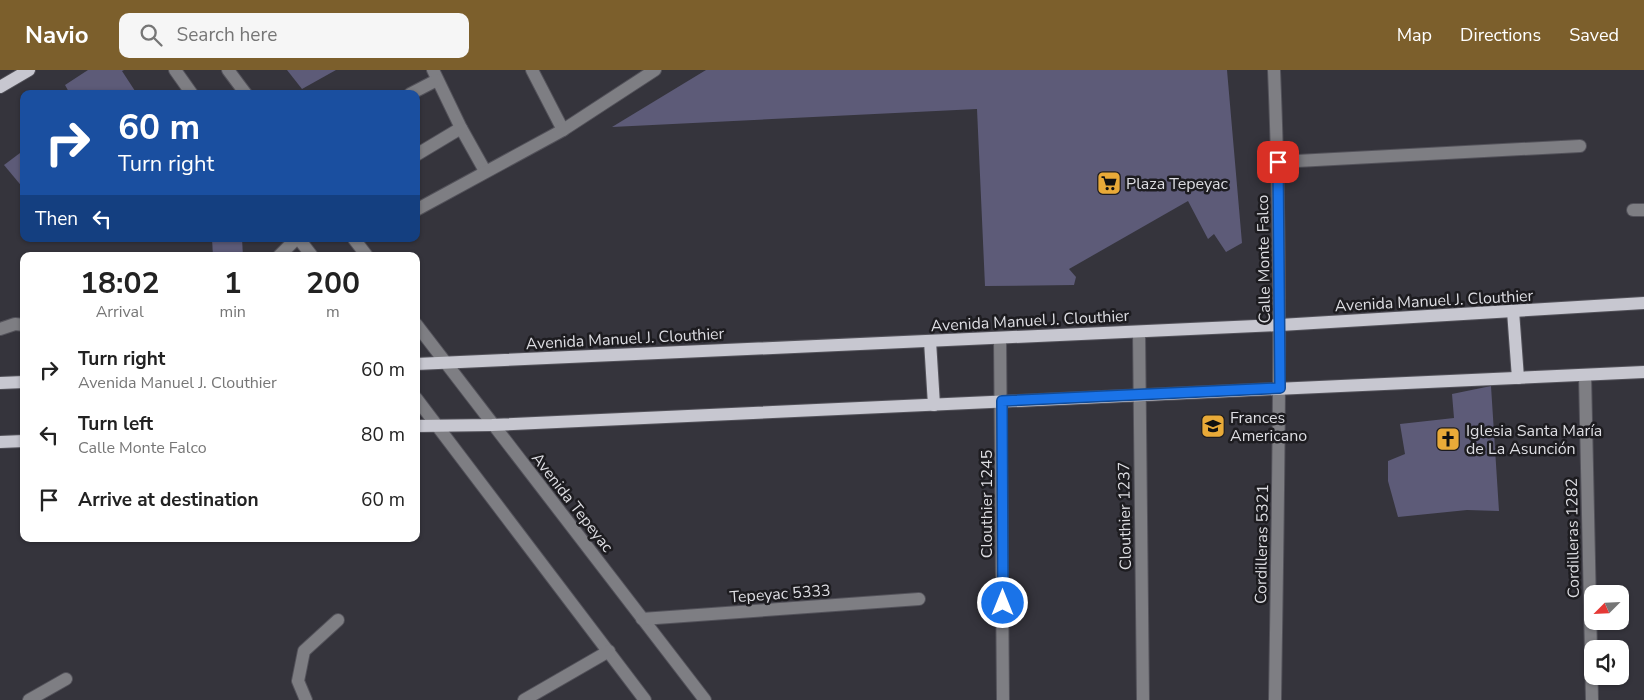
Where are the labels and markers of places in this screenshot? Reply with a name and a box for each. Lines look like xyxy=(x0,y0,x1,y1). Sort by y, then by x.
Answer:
pin xyxy=(1257,141,1299,183)
supermarket icon: Plaza Tepeyac xyxy=(1096,170,1122,196)
place label: Plaza Tepeyac xyxy=(1126,173,1228,195)
place label: Frances Americano xyxy=(1230,407,1307,447)
school or university icon: Frances Americano xyxy=(1200,413,1226,439)
place label: Iglesia Santa María de La Asunción xyxy=(1466,420,1602,460)
church icon: Iglesia Santa María de La Asunción xyxy=(1435,426,1461,452)

